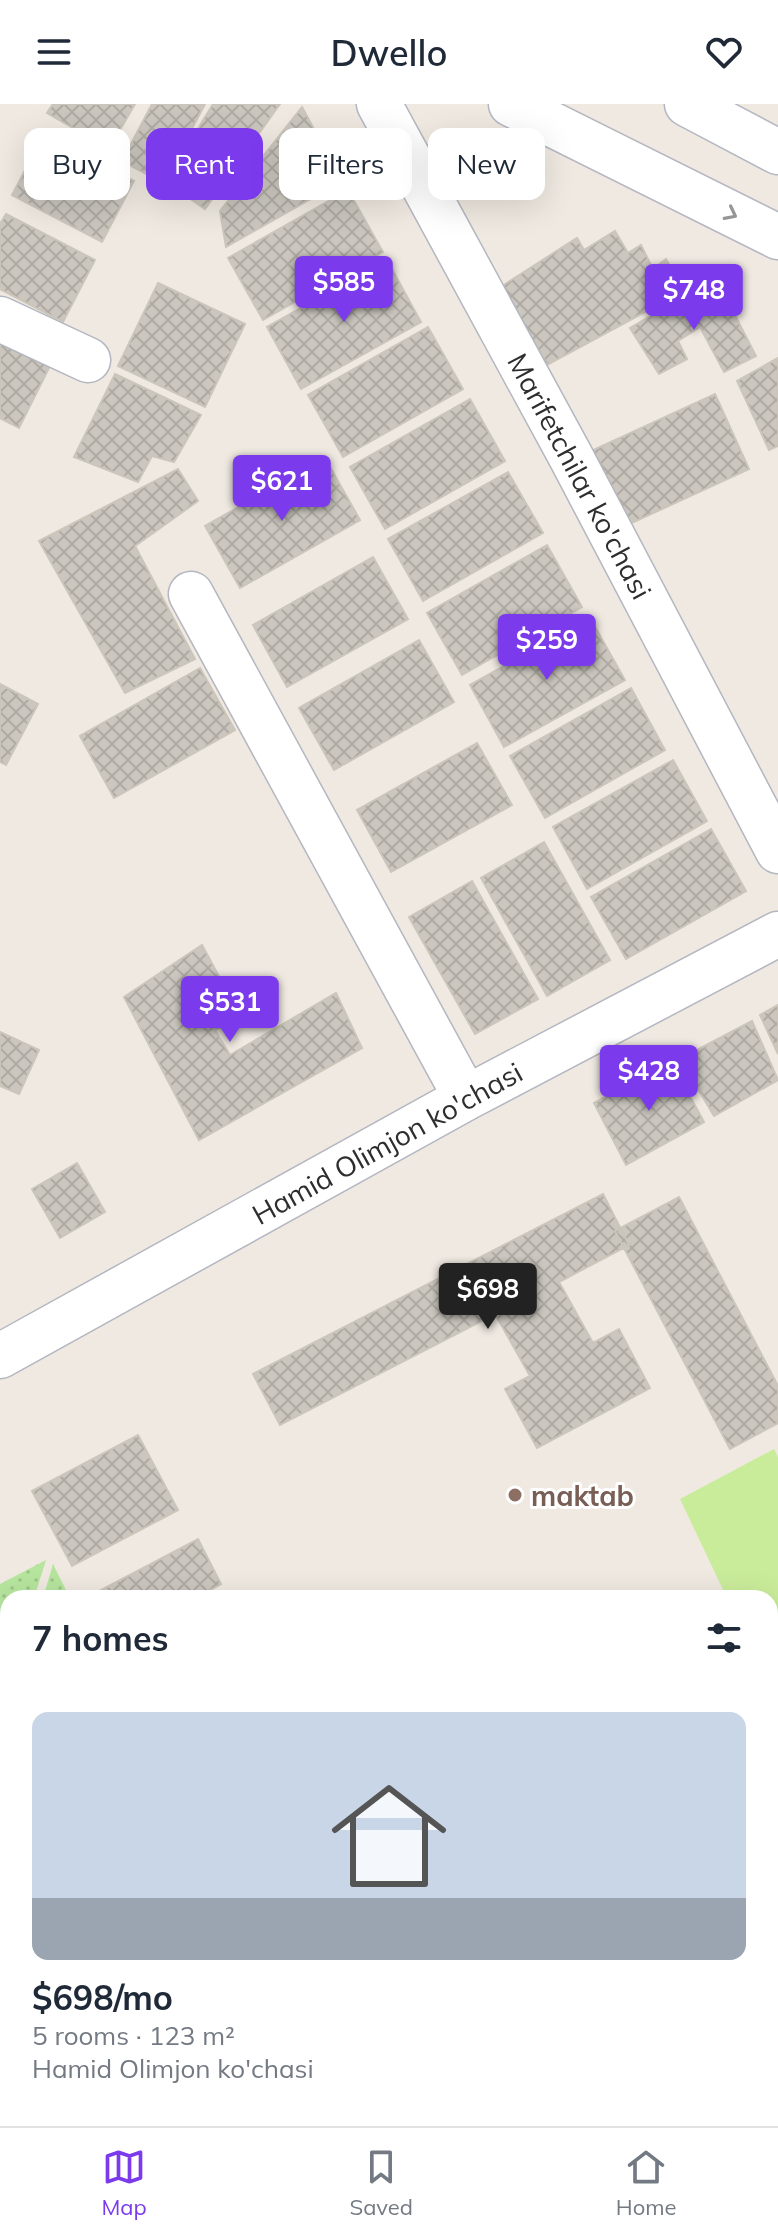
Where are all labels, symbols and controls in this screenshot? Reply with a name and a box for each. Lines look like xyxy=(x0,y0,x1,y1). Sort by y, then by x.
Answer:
icon: menu xyxy=(32,30,76,74)
text: Dwello xyxy=(331,30,447,75)
icon: heart xyxy=(702,30,746,74)
chip: Buy xyxy=(24,128,130,200)
chip: Rent xyxy=(146,128,263,200)
chip: Filters xyxy=(279,128,412,200)
chip: New xyxy=(428,128,545,200)
one-way arrow xyxy=(723,204,738,220)
pin: $585 xyxy=(297,256,391,324)
pin: $748 xyxy=(647,264,741,332)
text: $585 xyxy=(313,265,375,298)
text: $748 xyxy=(663,273,725,306)
street label: Marifetchilar ko'chasi xyxy=(500,347,660,605)
pin: $621 xyxy=(235,455,329,523)
text: $621 xyxy=(251,464,313,497)
pin: $259 xyxy=(500,614,594,682)
text: $259 xyxy=(516,623,578,656)
pin: $531 xyxy=(183,976,277,1044)
text: $531 xyxy=(199,985,261,1018)
pin: $428 xyxy=(602,1045,696,1113)
street label: Hamid Olimjon ko'chasi xyxy=(246,1054,528,1232)
text: $428 xyxy=(618,1054,680,1087)
pin: $698 xyxy=(441,1263,535,1331)
text: $698 xyxy=(457,1272,519,1305)
place label: maktab xyxy=(531,1478,634,1513)
marker: maktab xyxy=(506,1486,524,1504)
icon: filters xyxy=(702,1616,746,1660)
text: 7 homes xyxy=(32,1617,169,1660)
icon: home xyxy=(317,1764,461,1908)
text: $698/mo xyxy=(32,1976,173,2019)
text: 5 rooms · 123 m² xyxy=(32,2019,235,2052)
text: Hamid Olimjon ko'chasi xyxy=(32,2052,314,2085)
tab: Map xyxy=(101,2145,147,2221)
tab: Saved xyxy=(350,2145,413,2221)
tab: Home xyxy=(616,2145,677,2221)

